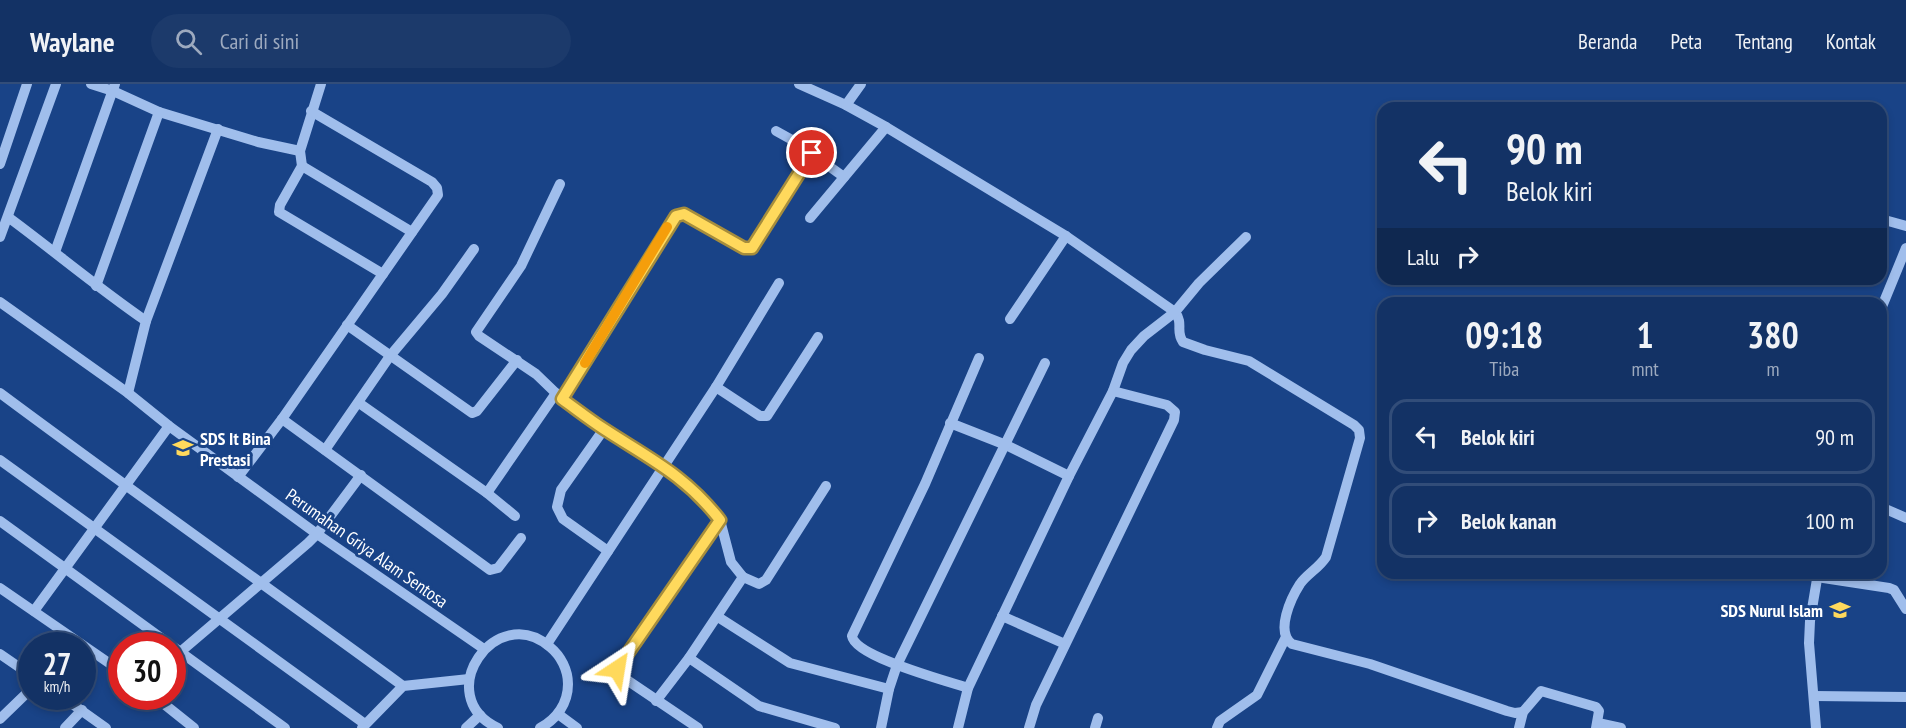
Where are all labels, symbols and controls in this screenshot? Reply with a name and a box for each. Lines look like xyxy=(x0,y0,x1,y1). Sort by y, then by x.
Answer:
search box xyxy=(151,14,571,68)
text: Waylane xyxy=(30,23,115,60)
icon: search xyxy=(172,25,205,58)
text: Cari di sini xyxy=(220,27,299,55)
text: Beranda xyxy=(1578,28,1638,55)
text: Peta xyxy=(1671,28,1702,55)
text: Tentang xyxy=(1735,28,1793,55)
text: Kontak xyxy=(1826,28,1876,55)
text: 90 m xyxy=(1506,121,1583,176)
icon: left xyxy=(1407,126,1485,204)
pin xyxy=(786,127,837,178)
icon: arrive xyxy=(795,136,828,169)
text: Belok kiri xyxy=(1506,174,1593,208)
icon: right xyxy=(1451,240,1484,273)
text: Lalu xyxy=(1407,243,1439,271)
text: 09:18 xyxy=(1465,311,1543,358)
text: 1 xyxy=(1637,311,1654,358)
text: 380 xyxy=(1747,311,1799,358)
text: Tiba xyxy=(1489,356,1519,382)
text: mnt xyxy=(1631,356,1659,382)
text: m xyxy=(1766,356,1779,382)
icon: left xyxy=(1410,420,1443,453)
text: Belok kiri xyxy=(1461,423,1535,451)
text: 90 m xyxy=(1815,423,1854,451)
place label: SDS It Bina Prestasi xyxy=(200,427,271,471)
school or university icon: SDS It Bina Prestasi xyxy=(171,436,195,460)
street label: Perumahan Griya Alam Sentosa xyxy=(281,483,453,613)
icon: right xyxy=(1410,504,1443,537)
text: Belok kanan xyxy=(1461,507,1556,535)
text: 100 m xyxy=(1805,507,1854,535)
school or university icon: SDS Nurul Islam xyxy=(1828,598,1852,622)
place label: SDS Nurul Islam xyxy=(1720,599,1823,622)
speed limit sign: 30 xyxy=(108,632,186,710)
position arrow xyxy=(585,637,649,701)
text: 27 xyxy=(43,644,71,683)
text: km/h xyxy=(44,677,70,696)

